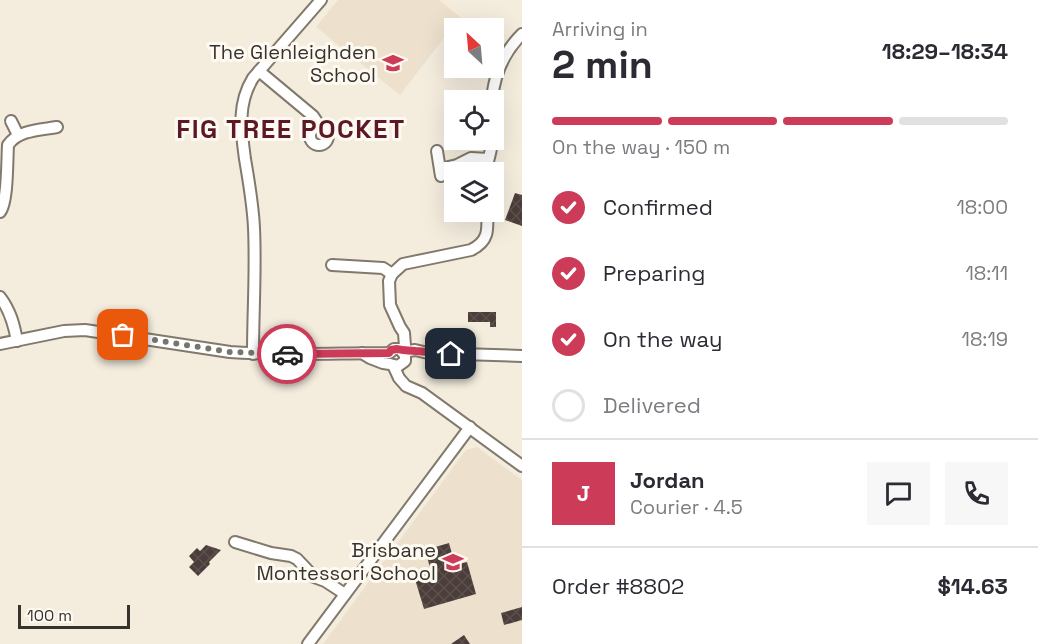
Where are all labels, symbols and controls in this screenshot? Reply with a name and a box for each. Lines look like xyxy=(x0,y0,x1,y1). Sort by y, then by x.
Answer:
text: Arriving in xyxy=(552,16,648,42)
north arrow xyxy=(444,18,504,78)
map controls xyxy=(444,18,504,222)
text: 18:29–18:34 xyxy=(882,37,1008,65)
place label: The Glenleighden School xyxy=(209,39,376,88)
text: 2 min xyxy=(552,40,653,89)
school or university icon: The Glenleighden School xyxy=(381,51,405,75)
button: locate xyxy=(444,90,504,150)
district label: FIG TREE POCKET xyxy=(176,112,406,146)
text: On the way · 150 m xyxy=(552,134,730,160)
button: layers xyxy=(444,162,504,222)
icon: check xyxy=(552,191,585,224)
text: Confirmed xyxy=(603,193,713,221)
text: 18:00 xyxy=(956,194,1008,220)
icon: check xyxy=(552,257,585,290)
text: Preparing xyxy=(603,259,705,287)
text: 18:11 xyxy=(965,260,1008,286)
pin xyxy=(97,309,148,360)
icon: bag xyxy=(106,318,139,351)
icon: check xyxy=(552,323,585,356)
courier xyxy=(257,324,317,384)
text: On the way xyxy=(603,325,722,353)
text: 18:19 xyxy=(962,326,1008,352)
pin xyxy=(425,328,476,379)
icon: home xyxy=(434,337,467,370)
icon: car xyxy=(271,338,304,371)
text: Delivered xyxy=(603,391,701,419)
button: chat xyxy=(867,462,930,525)
button: phone xyxy=(945,462,1008,525)
text: Jordan xyxy=(630,466,705,494)
text: J xyxy=(577,479,590,507)
text: Courier · 4.5 xyxy=(630,494,743,520)
place label: Brisbane Montessori School xyxy=(257,537,436,586)
school or university icon: Brisbane Montessori School xyxy=(441,550,465,574)
text: Order #8802 xyxy=(552,572,684,600)
text: $14.63 xyxy=(937,572,1008,600)
scale bar xyxy=(18,602,130,630)
text: 100 m xyxy=(27,605,72,626)

